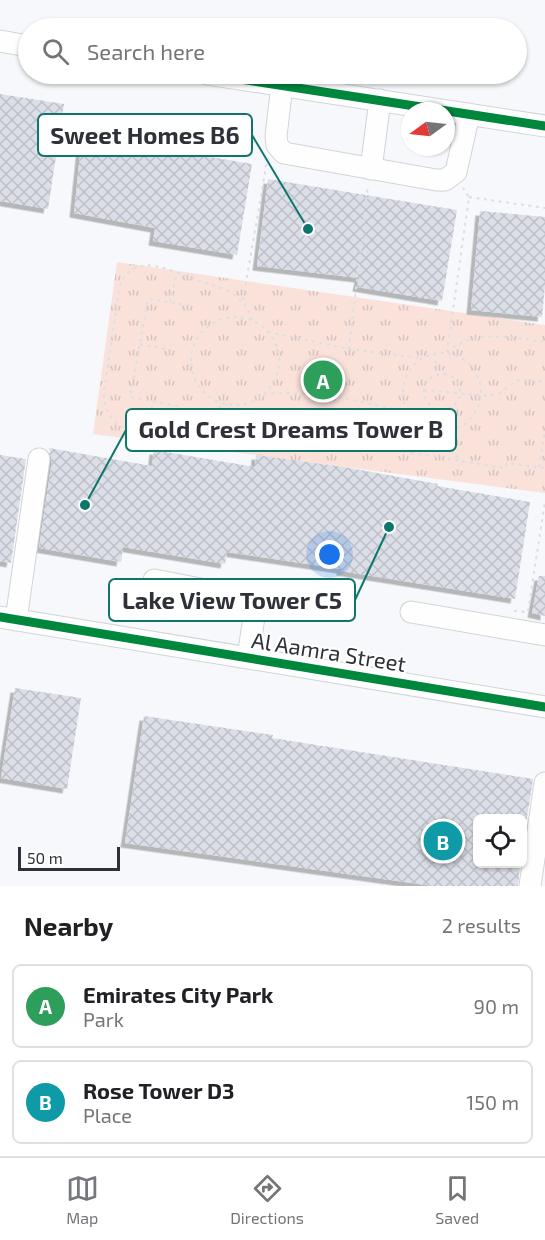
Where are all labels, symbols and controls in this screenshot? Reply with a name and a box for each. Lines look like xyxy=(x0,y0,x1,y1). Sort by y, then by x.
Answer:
search box xyxy=(18,18,527,84)
icon: search xyxy=(39,35,72,68)
text: Search here xyxy=(87,38,205,64)
north arrow xyxy=(401,102,455,156)
callout: Sweet Homes B6 xyxy=(38,114,252,156)
text: Sweet Homes B6 xyxy=(50,120,240,149)
pin: A xyxy=(304,358,342,403)
callout: Gold Crest Dreams Tower B xyxy=(126,409,456,451)
text: Gold Crest Dreams Tower B xyxy=(139,414,443,443)
your location xyxy=(315,540,344,569)
callout: Lake View Tower C5 xyxy=(109,579,355,621)
text: Lake View Tower C5 xyxy=(122,585,342,614)
street label: Al Aamra Street xyxy=(250,626,408,676)
map controls xyxy=(473,814,527,868)
button: locate xyxy=(473,814,527,868)
pin: B xyxy=(424,818,462,864)
scale bar xyxy=(18,844,120,872)
text: 50 m xyxy=(27,848,63,867)
text: Nearby xyxy=(24,910,113,941)
text: 2 results xyxy=(442,913,521,937)
text: Emirates City Park xyxy=(83,981,273,1007)
text: A xyxy=(39,994,52,1018)
text: 90 m xyxy=(474,994,519,1018)
text: Park xyxy=(83,1007,124,1031)
text: Rose Tower D3 xyxy=(83,1077,235,1103)
text: B xyxy=(39,1090,52,1114)
text: 150 m xyxy=(466,1090,519,1114)
text: Place xyxy=(83,1103,132,1127)
tab: Map xyxy=(66,1172,99,1227)
tab: Directions xyxy=(230,1172,304,1227)
tab: Saved xyxy=(435,1172,479,1227)

